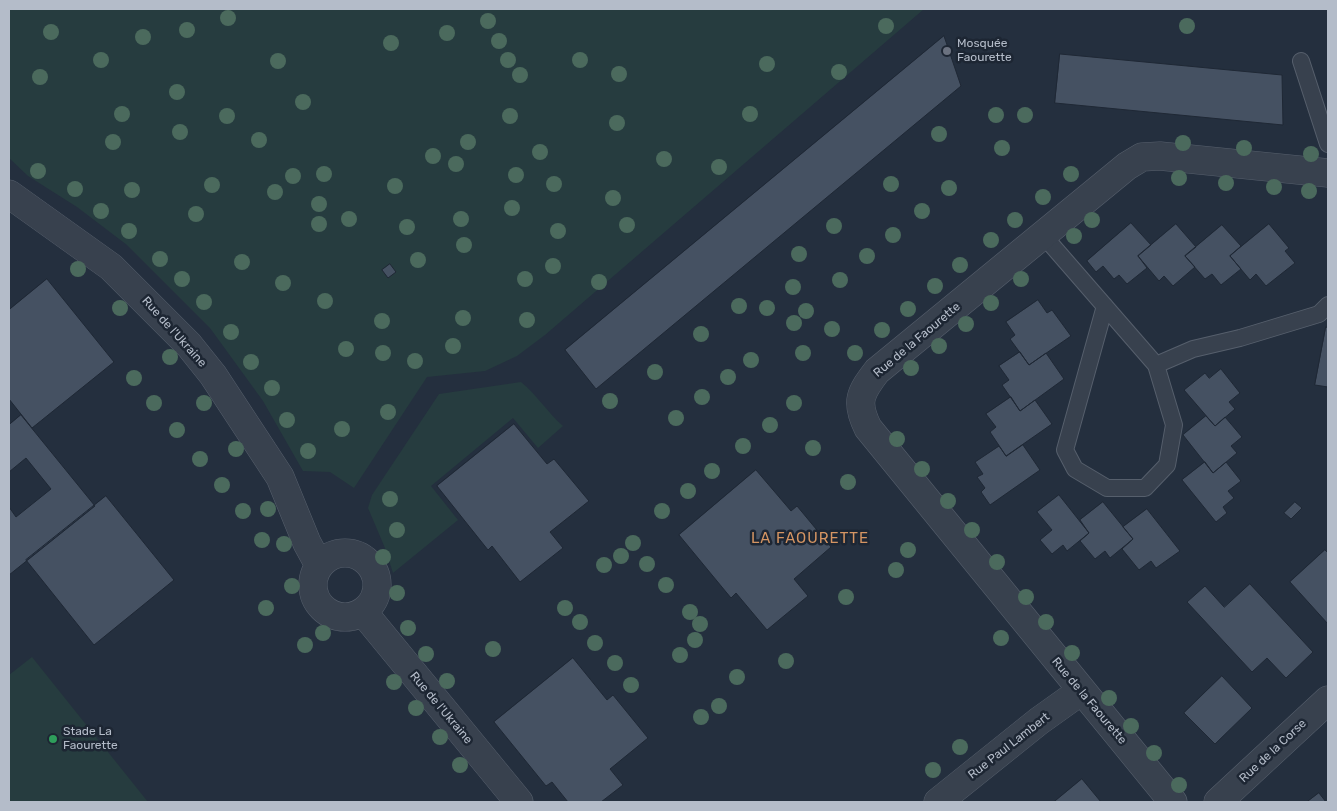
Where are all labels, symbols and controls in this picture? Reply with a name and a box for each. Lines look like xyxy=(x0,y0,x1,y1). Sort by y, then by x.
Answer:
place label: Mosquée Faourette xyxy=(957,37,1012,65)
marker: Mosquée Faourette xyxy=(941,45,953,57)
street label: Rue de l'Ukraine xyxy=(139,294,209,370)
street label: Rue de la Faourette xyxy=(871,300,963,380)
district label: LA FAOURETTE xyxy=(749,530,871,548)
street label: Rue de la Faourette xyxy=(1049,655,1129,747)
street label: Rue de l'Ukraine xyxy=(407,669,475,747)
street label: Rue Paul Lambert xyxy=(965,710,1053,782)
street label: Rue de la Corse xyxy=(1237,716,1309,786)
place label: Stade La Faourette xyxy=(63,725,118,753)
marker: Stade La Faourette xyxy=(47,733,59,745)

